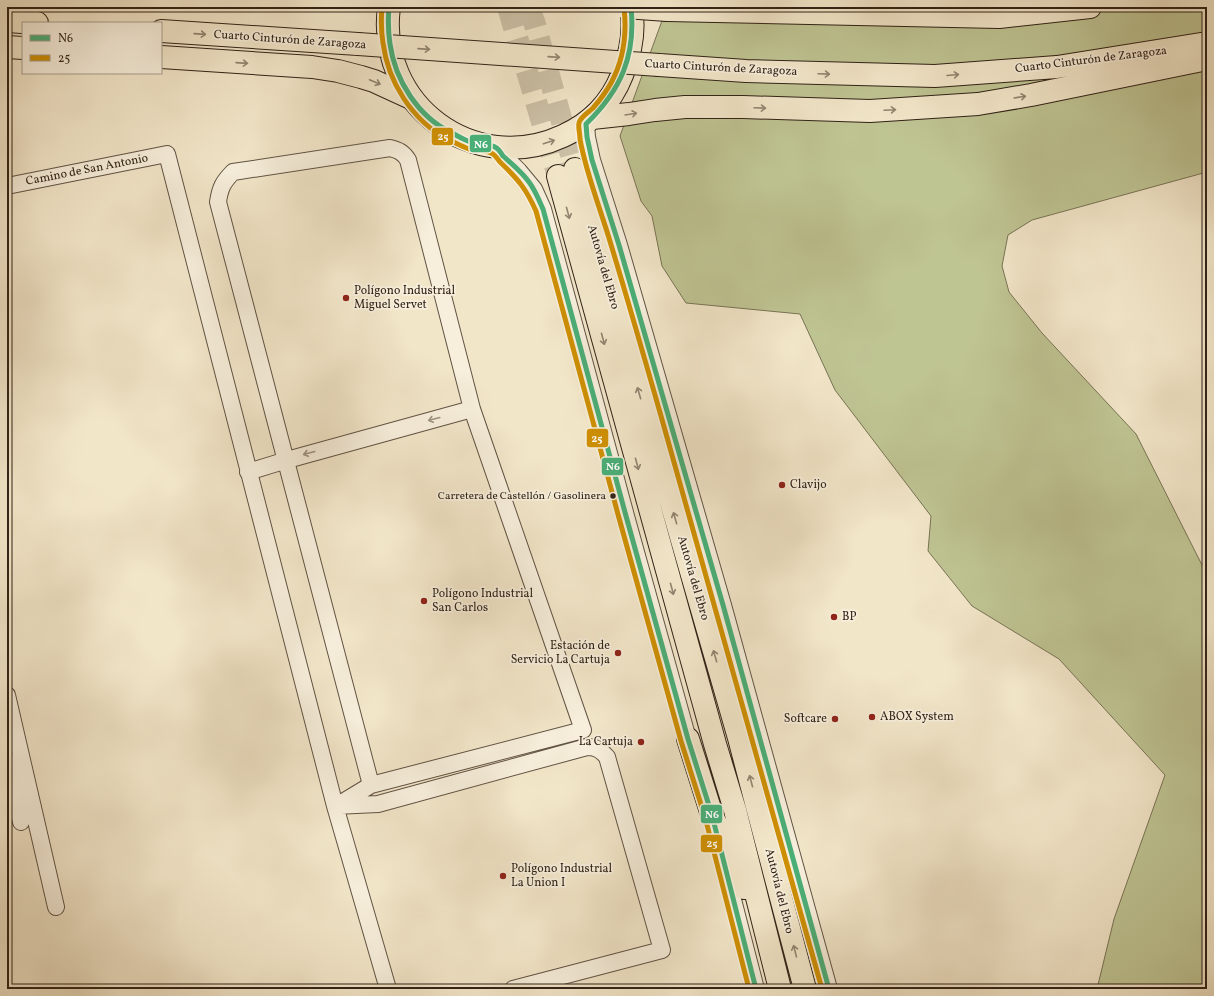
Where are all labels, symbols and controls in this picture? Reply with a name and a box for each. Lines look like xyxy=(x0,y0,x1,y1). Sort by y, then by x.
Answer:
legend xyxy=(22,22,162,74)
street label: Cuarto Cinturón de Zaragoza xyxy=(213,27,367,53)
one-way arrow xyxy=(193,30,206,37)
text: N6 xyxy=(58,31,73,47)
street label: Cuarto Cinturón de Zaragoza xyxy=(1014,43,1168,77)
one-way arrow xyxy=(418,45,431,52)
text: 25 xyxy=(58,51,70,67)
one-way arrow xyxy=(547,54,560,61)
street label: Cuarto Cinturón de Zaragoza xyxy=(644,56,798,80)
one-way arrow xyxy=(235,59,248,66)
one-way arrow xyxy=(817,70,830,78)
one-way arrow xyxy=(947,71,960,78)
one-way arrow xyxy=(369,79,381,86)
one-way arrow xyxy=(1013,93,1026,101)
one-way arrow xyxy=(753,104,766,112)
one-way arrow xyxy=(883,106,896,113)
one-way arrow xyxy=(624,110,637,118)
line badge: 25 xyxy=(431,127,454,146)
text: 25 xyxy=(437,130,449,145)
line badge: N6 xyxy=(469,134,492,153)
text: N6 xyxy=(474,138,488,153)
one-way arrow xyxy=(542,138,555,145)
street label: Camino de San Antonio xyxy=(24,150,150,190)
one-way arrow xyxy=(565,207,572,220)
street label: Autovía del Ebro xyxy=(583,223,623,311)
place label: Polígono Industrial Miguel Servet xyxy=(354,283,456,313)
marker: Polígono Industrial Miguel Servet xyxy=(341,293,351,303)
one-way arrow xyxy=(600,332,607,345)
one-way arrow xyxy=(635,386,642,399)
one-way arrow xyxy=(428,416,441,423)
line badge: 25 xyxy=(586,428,609,448)
text: 25 xyxy=(591,432,603,447)
one-way arrow xyxy=(303,450,316,458)
line badge: N6 xyxy=(601,457,624,476)
one-way arrow xyxy=(634,457,642,470)
text: N6 xyxy=(606,460,620,475)
place label: Clavijo xyxy=(790,477,827,493)
marker: Clavijo xyxy=(777,480,787,490)
place label: Carretera de Castellón / Gasolinera xyxy=(438,489,607,504)
marker: Carretera de Castellón / Gasolinera xyxy=(608,491,618,501)
one-way arrow xyxy=(671,511,678,524)
street label: Autovía del Ebro xyxy=(673,534,713,622)
one-way arrow xyxy=(669,583,676,596)
place label: Polígono Industrial San Carlos xyxy=(432,586,534,616)
marker: Polígono Industrial San Carlos xyxy=(419,596,429,606)
place label: BP xyxy=(842,609,856,625)
marker: BP xyxy=(829,612,839,622)
place label: Estación de Servicio La Cartuja xyxy=(511,638,610,668)
marker: Estación de Servicio La Cartuja xyxy=(613,648,623,658)
one-way arrow xyxy=(711,650,718,663)
place label: ABOX System xyxy=(880,709,954,725)
place label: Softcare xyxy=(784,711,827,727)
marker: ABOX System xyxy=(867,712,877,722)
marker: Softcare xyxy=(830,714,840,724)
place label: La Cartuja xyxy=(579,734,633,750)
marker: La Cartuja xyxy=(636,737,646,747)
one-way arrow xyxy=(746,775,754,788)
line badge: N6 xyxy=(700,804,723,824)
text: N6 xyxy=(705,808,719,823)
line badge: 25 xyxy=(700,834,723,853)
text: 25 xyxy=(706,837,718,852)
street label: Autovía del Ebro xyxy=(761,847,797,935)
place label: Polígono Industrial La Union I xyxy=(511,861,613,891)
marker: Polígono Industrial La Union I xyxy=(498,871,508,881)
one-way arrow xyxy=(791,945,798,958)

